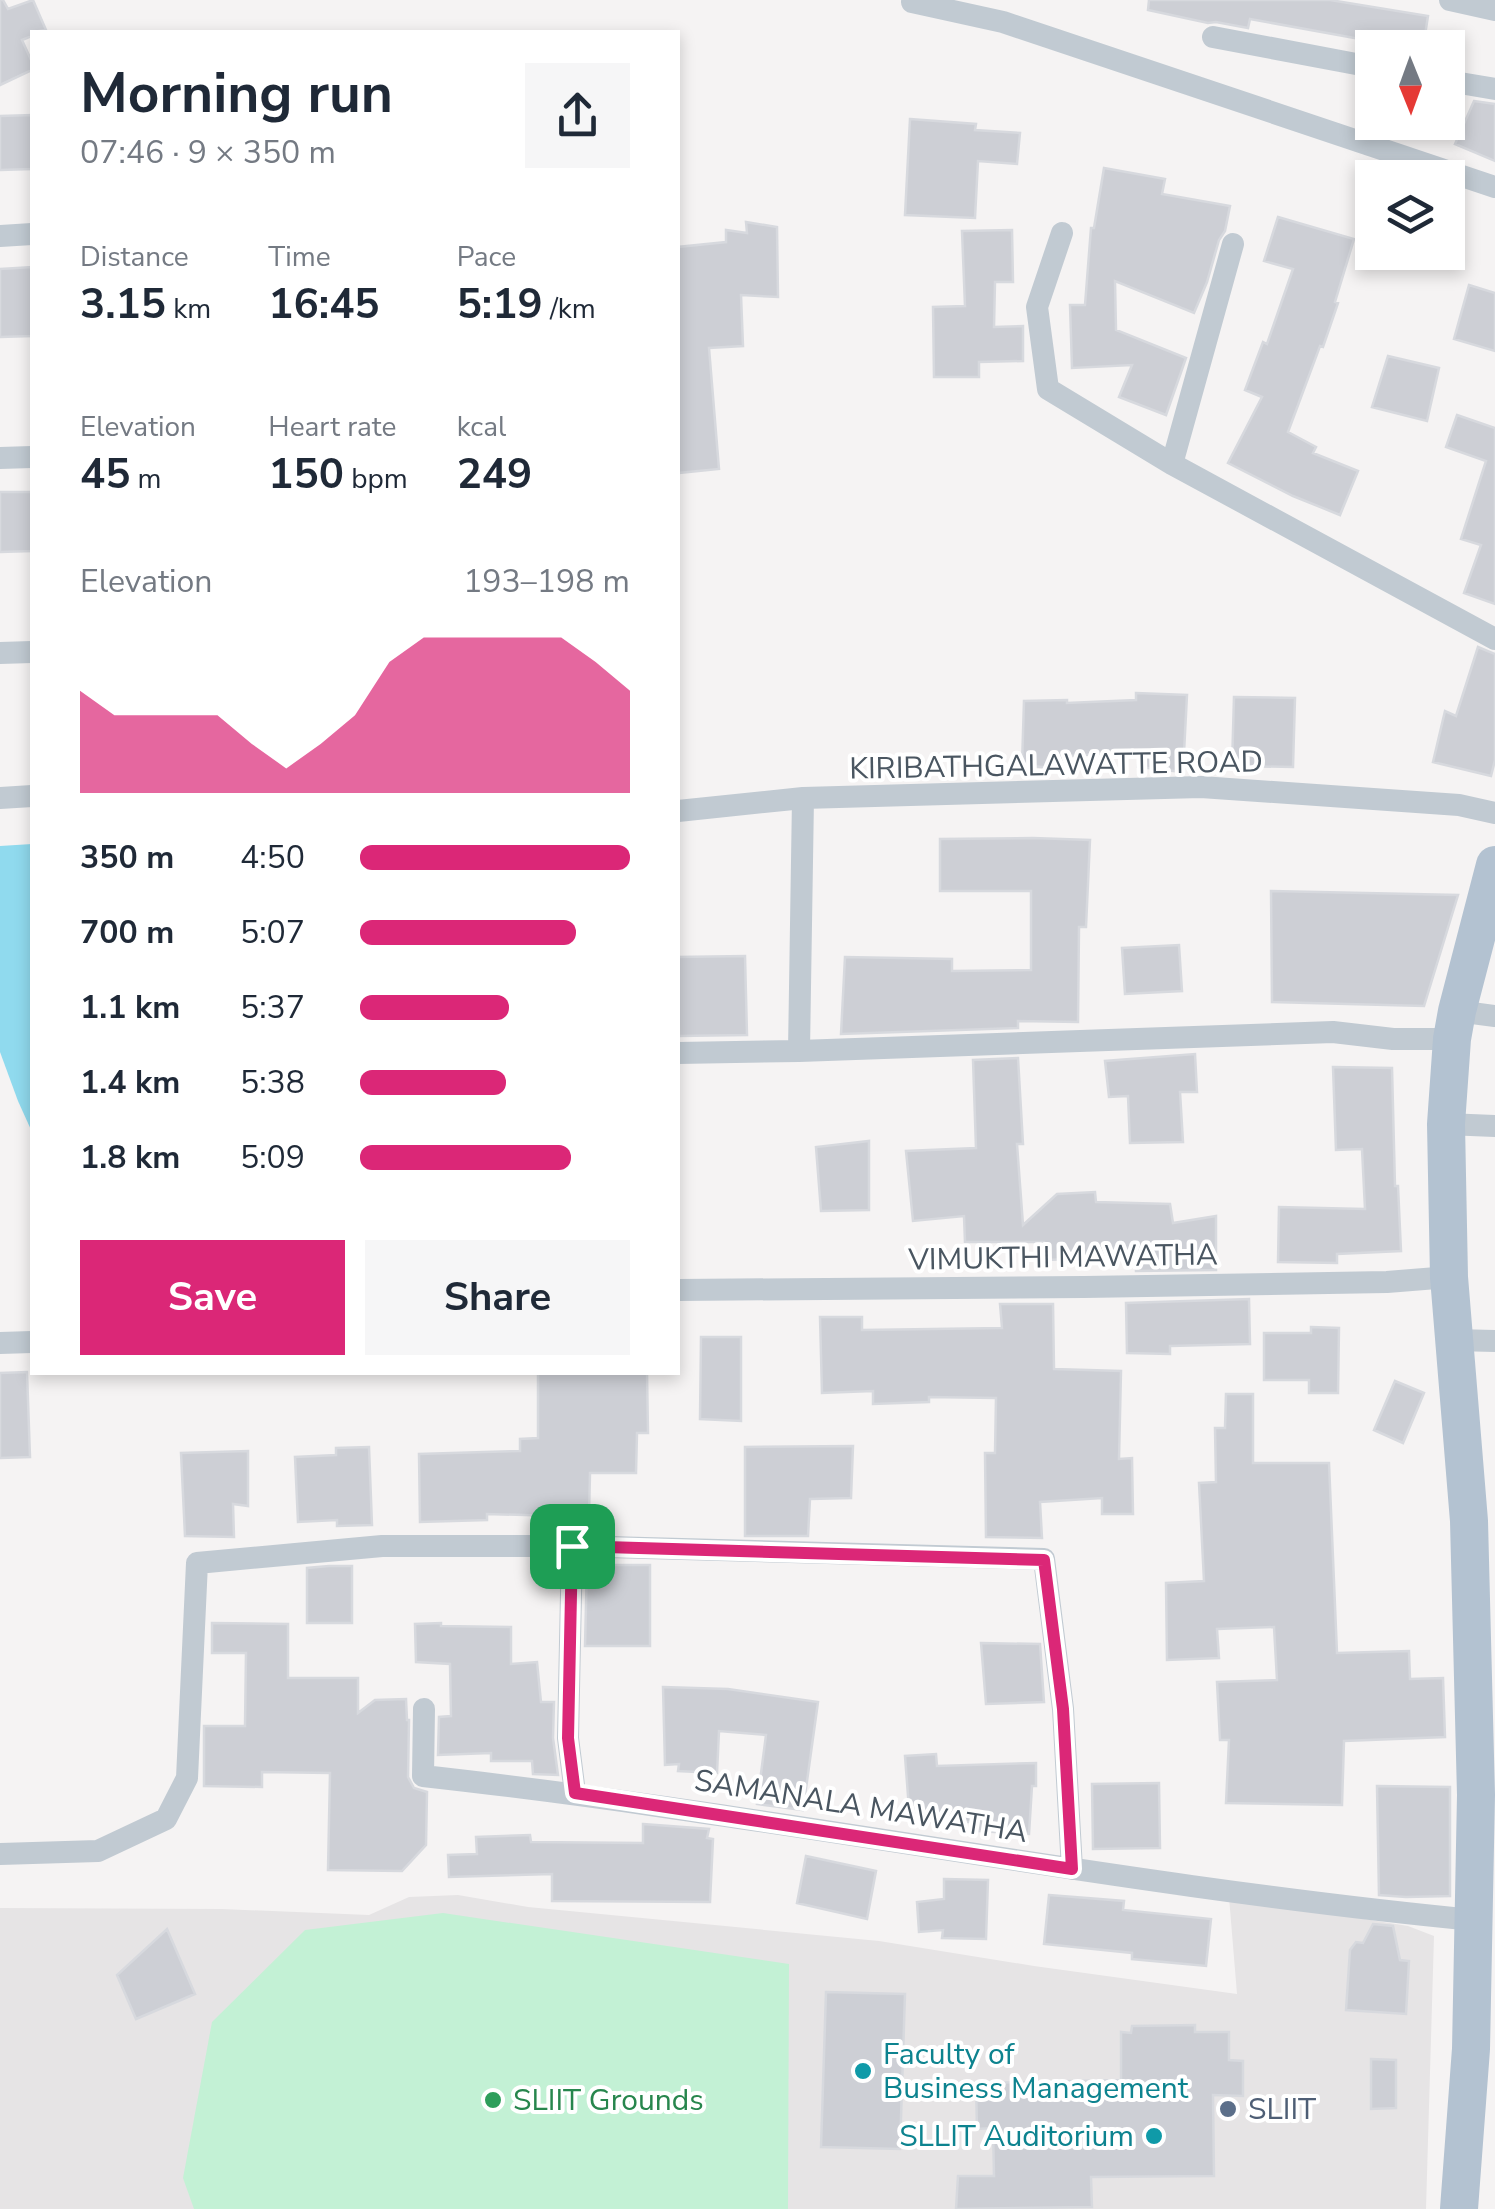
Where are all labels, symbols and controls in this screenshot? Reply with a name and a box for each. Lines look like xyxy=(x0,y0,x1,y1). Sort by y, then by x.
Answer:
north arrow xyxy=(1355,30,1465,140)
map controls xyxy=(1355,30,1465,270)
text: Morning run xyxy=(80,56,393,131)
button: share xyxy=(525,63,630,168)
text: 07:46 · 9 × 350 m xyxy=(80,131,336,174)
button: layers xyxy=(1355,160,1465,270)
text: Distance xyxy=(80,238,189,276)
text: Time xyxy=(268,238,331,276)
text: Pace xyxy=(457,238,516,276)
text: 3.15 xyxy=(80,276,166,333)
text: 16:45 xyxy=(268,276,380,333)
text: 5:19 xyxy=(457,276,543,333)
text: km xyxy=(166,290,211,328)
text: /km xyxy=(543,290,596,328)
text: Elevation xyxy=(80,408,196,446)
text: Heart rate xyxy=(268,408,396,446)
text: kcal xyxy=(457,408,506,446)
text: 45 xyxy=(80,446,130,503)
text: 150 xyxy=(268,446,344,503)
text: 249 xyxy=(457,446,532,503)
text: m xyxy=(130,460,162,498)
text: bpm xyxy=(344,460,408,498)
text: Elevation xyxy=(80,560,213,603)
text: 193–198 m xyxy=(463,560,630,603)
street label: KIRIBATHGALAWATTE ROAD xyxy=(849,741,1263,790)
text: 350 m xyxy=(80,836,174,879)
text: 4:50 xyxy=(240,836,305,879)
text: 700 m xyxy=(80,911,174,954)
text: 5:07 xyxy=(240,911,305,954)
text: 1.1 km xyxy=(80,986,180,1029)
text: 5:37 xyxy=(240,986,305,1029)
text: 1.4 km xyxy=(80,1061,180,1104)
text: 5:38 xyxy=(240,1061,305,1104)
text: 1.8 km xyxy=(80,1136,180,1179)
text: 5:09 xyxy=(240,1136,305,1179)
street label: VIMUKTHI MAWATHA xyxy=(907,1234,1218,1281)
button: Save xyxy=(80,1240,345,1355)
button: Share xyxy=(365,1240,630,1355)
pin xyxy=(530,1504,615,1589)
icon: arrive xyxy=(545,1519,600,1574)
street label: SAMANALA MAWATHA xyxy=(691,1760,1031,1853)
place label: Faculty of Business Management xyxy=(883,2034,1189,2109)
marker: Faculty of Business Management xyxy=(852,2060,874,2082)
place label: SLIIT Grounds xyxy=(513,2080,704,2121)
marker: SLIIT Grounds xyxy=(482,2089,504,2111)
place label: SLIIT xyxy=(1248,2089,1316,2130)
marker: SLIIT xyxy=(1217,2098,1239,2120)
place label: SLLIT Auditorium xyxy=(899,2116,1134,2157)
marker: SLLIT Auditorium xyxy=(1143,2125,1165,2147)

